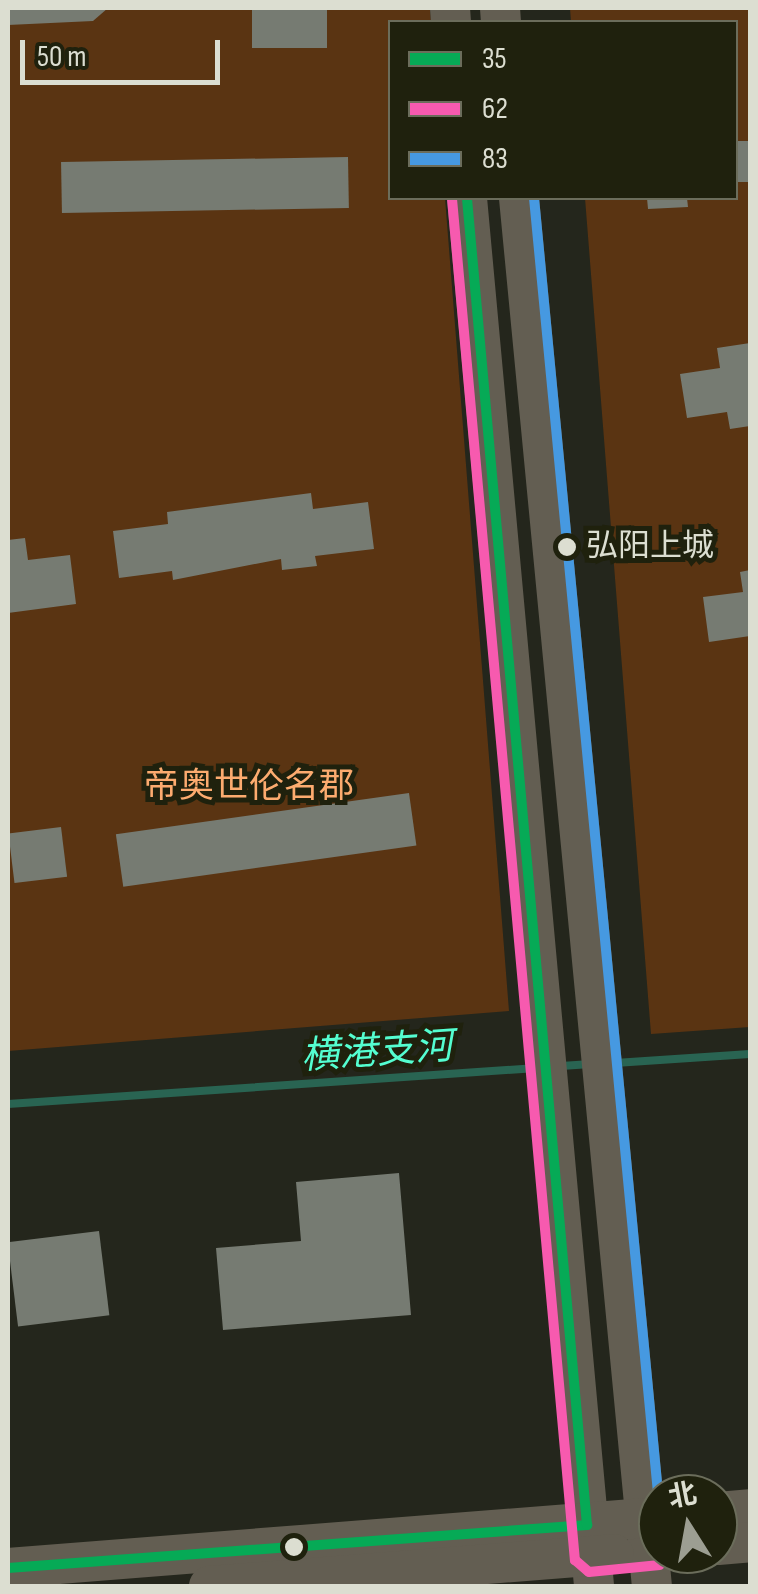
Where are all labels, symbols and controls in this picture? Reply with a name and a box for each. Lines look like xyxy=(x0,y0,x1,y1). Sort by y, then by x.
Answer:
scale bar xyxy=(25,20,225,82)
legend xyxy=(388,20,738,200)
text: 50 m xyxy=(37,39,86,75)
text: 35 xyxy=(482,41,507,77)
text: 62 xyxy=(482,91,508,127)
text: 83 xyxy=(482,141,508,177)
place label: 弘阳上城 xyxy=(586,528,714,566)
marker: 弘阳上城 xyxy=(557,537,577,557)
park label: 帝奥世伦名郡 xyxy=(144,766,354,808)
water label: 横港支河 xyxy=(300,1024,454,1080)
north arrow xyxy=(638,1474,738,1574)
text: 北 xyxy=(666,1477,699,1515)
unlabelled marker xyxy=(284,1537,304,1557)

